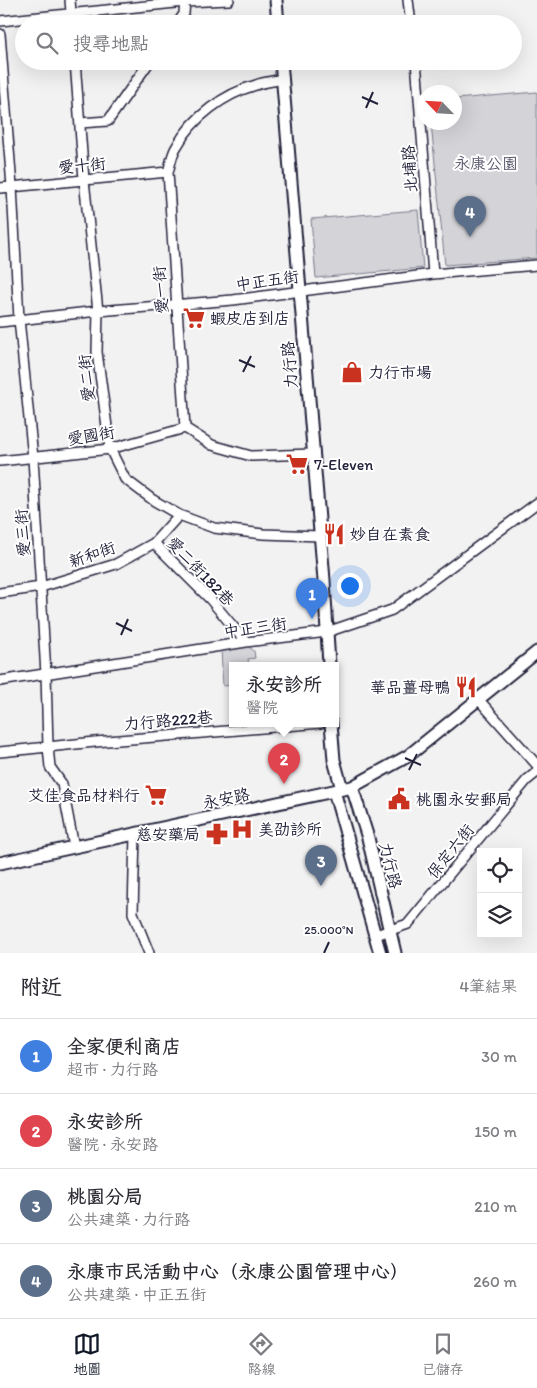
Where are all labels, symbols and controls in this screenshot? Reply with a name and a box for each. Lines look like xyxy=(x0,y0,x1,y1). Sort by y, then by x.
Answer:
search box xyxy=(15,15,522,70)
icon: search xyxy=(33,29,61,57)
text: 搜尋地點 xyxy=(73,32,149,55)
north arrow xyxy=(417,85,462,130)
street label: 北埔路 xyxy=(398,144,421,194)
street label: 愛十街 xyxy=(57,154,107,177)
park label: 永康公園 xyxy=(454,154,518,173)
pin: 4 xyxy=(454,196,486,237)
street label: 愛一街 xyxy=(149,265,172,315)
street label: 中正五街 xyxy=(234,267,300,294)
supermarket icon: 蝦皮店到店 xyxy=(181,305,207,331)
place label: 蝦皮店到店 xyxy=(210,309,290,328)
street label: 力行路 xyxy=(278,340,301,390)
street label: 愛二街 xyxy=(75,353,98,403)
shop icon: 力行市場 xyxy=(339,359,365,385)
place label: 力行市場 xyxy=(368,363,432,382)
street label: 愛國街 xyxy=(66,422,116,449)
supermarket icon: 7-Eleven xyxy=(284,451,310,477)
place label: 7-Eleven xyxy=(314,455,373,474)
street label: 愛三街 xyxy=(11,508,34,558)
restaurant icon: 妙自在素食 xyxy=(321,521,347,547)
place label: 妙自在素食 xyxy=(350,525,430,544)
street label: 愛二街182巷 xyxy=(163,533,238,610)
street label: 新和街 xyxy=(66,538,118,571)
your location xyxy=(337,573,363,599)
pin: 1 xyxy=(296,578,328,619)
street label: 中正三街 xyxy=(222,614,288,641)
popup xyxy=(229,662,339,727)
text: 永安診所 xyxy=(246,673,322,696)
restaurant icon: 華品薑母鴨 xyxy=(453,674,479,700)
place label: 華品薑母鴨 xyxy=(370,678,450,697)
text: 醫院 xyxy=(246,698,278,717)
street label: 力行路222巷 xyxy=(123,707,213,734)
pin: 2 xyxy=(268,743,300,784)
supermarket icon: 艾佳食品材料行 xyxy=(143,782,169,808)
street label: 永安路 xyxy=(201,784,252,813)
place label: 艾佳食品材料行 xyxy=(28,786,140,805)
public building icon: 桃園永安郵局 xyxy=(386,786,412,812)
place label: 桃園永安郵局 xyxy=(416,790,512,809)
hospital icon: 美劭診所 xyxy=(229,816,255,842)
place label: 美劭診所 xyxy=(258,820,322,839)
street label: 保定六街 xyxy=(423,820,478,882)
pharmacy icon: 慈安藥局 xyxy=(204,821,230,847)
place label: 慈安藥局 xyxy=(136,825,200,844)
street label: 力行路 xyxy=(375,840,406,891)
pin: 3 xyxy=(305,845,337,886)
map controls xyxy=(477,848,522,938)
button: locate xyxy=(477,848,522,893)
button: layers xyxy=(477,893,522,938)
text: 25.000°N xyxy=(304,923,354,937)
text: 附近 xyxy=(20,974,62,999)
text: 4筆結果 xyxy=(459,977,517,996)
text: 全家便利商店 xyxy=(67,1035,181,1058)
text: 1 xyxy=(32,1047,40,1066)
text: 30 m xyxy=(481,1047,517,1066)
text: 超市 · 力行路 xyxy=(67,1060,158,1079)
text: 永安診所 xyxy=(67,1110,143,1133)
text: 2 xyxy=(32,1122,40,1141)
text: 150 m xyxy=(474,1122,517,1141)
text: 醫院 · 永安路 xyxy=(67,1135,158,1154)
text: 桃園分局 xyxy=(67,1185,143,1208)
text: 3 xyxy=(32,1197,40,1216)
text: 210 m xyxy=(474,1197,517,1216)
text: 公共建築 · 力行路 xyxy=(67,1210,190,1229)
text: 永康市民活動中心（永康公園管理中心） xyxy=(67,1260,409,1283)
text: 4 xyxy=(31,1272,41,1291)
text: 260 m xyxy=(473,1272,517,1291)
text: 公共建築 · 中正五街 xyxy=(67,1285,206,1304)
tab: 地圖 xyxy=(73,1330,101,1378)
tab: 路線 xyxy=(247,1330,275,1378)
tab: 已儲存 xyxy=(422,1330,464,1378)

